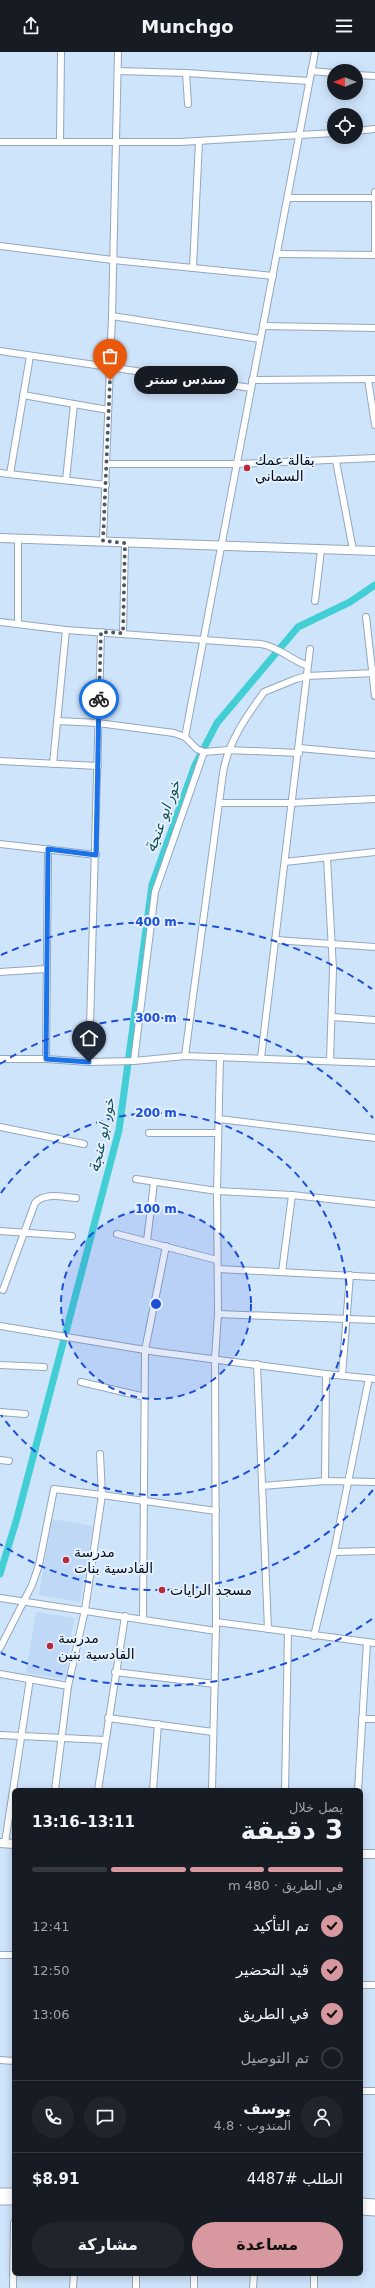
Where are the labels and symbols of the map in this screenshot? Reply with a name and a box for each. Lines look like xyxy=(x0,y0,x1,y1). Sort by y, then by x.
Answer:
north arrow xyxy=(327,64,363,100)
pin xyxy=(93,339,127,380)
callout: سندس سنتر xyxy=(134,366,238,394)
place label: بقالة عمك السماني xyxy=(255,452,315,485)
marker: بقالة عمك السماني xyxy=(242,463,252,473)
courier xyxy=(79,679,119,719)
water label: خور ابو عنجة xyxy=(142,777,184,854)
text: 400 m xyxy=(135,915,177,929)
text: 300 m xyxy=(135,1011,177,1025)
pin xyxy=(72,1021,106,1062)
water label: خور ابو عنجة xyxy=(85,1096,119,1174)
text: 200 m xyxy=(135,1106,177,1120)
text: 100 m xyxy=(135,1202,177,1216)
centre of rings xyxy=(149,1297,163,1311)
place label: مدرسة القادسية بنات xyxy=(74,1544,153,1576)
marker: مدرسة القادسية بنات xyxy=(61,1555,71,1565)
place label: مسجد الرايات xyxy=(170,1582,252,1599)
marker: مسجد الرايات xyxy=(157,1585,167,1595)
place label: مدرسة القادسية بنين xyxy=(58,1630,135,1663)
marker: مدرسة القادسية بنين xyxy=(45,1641,55,1651)

